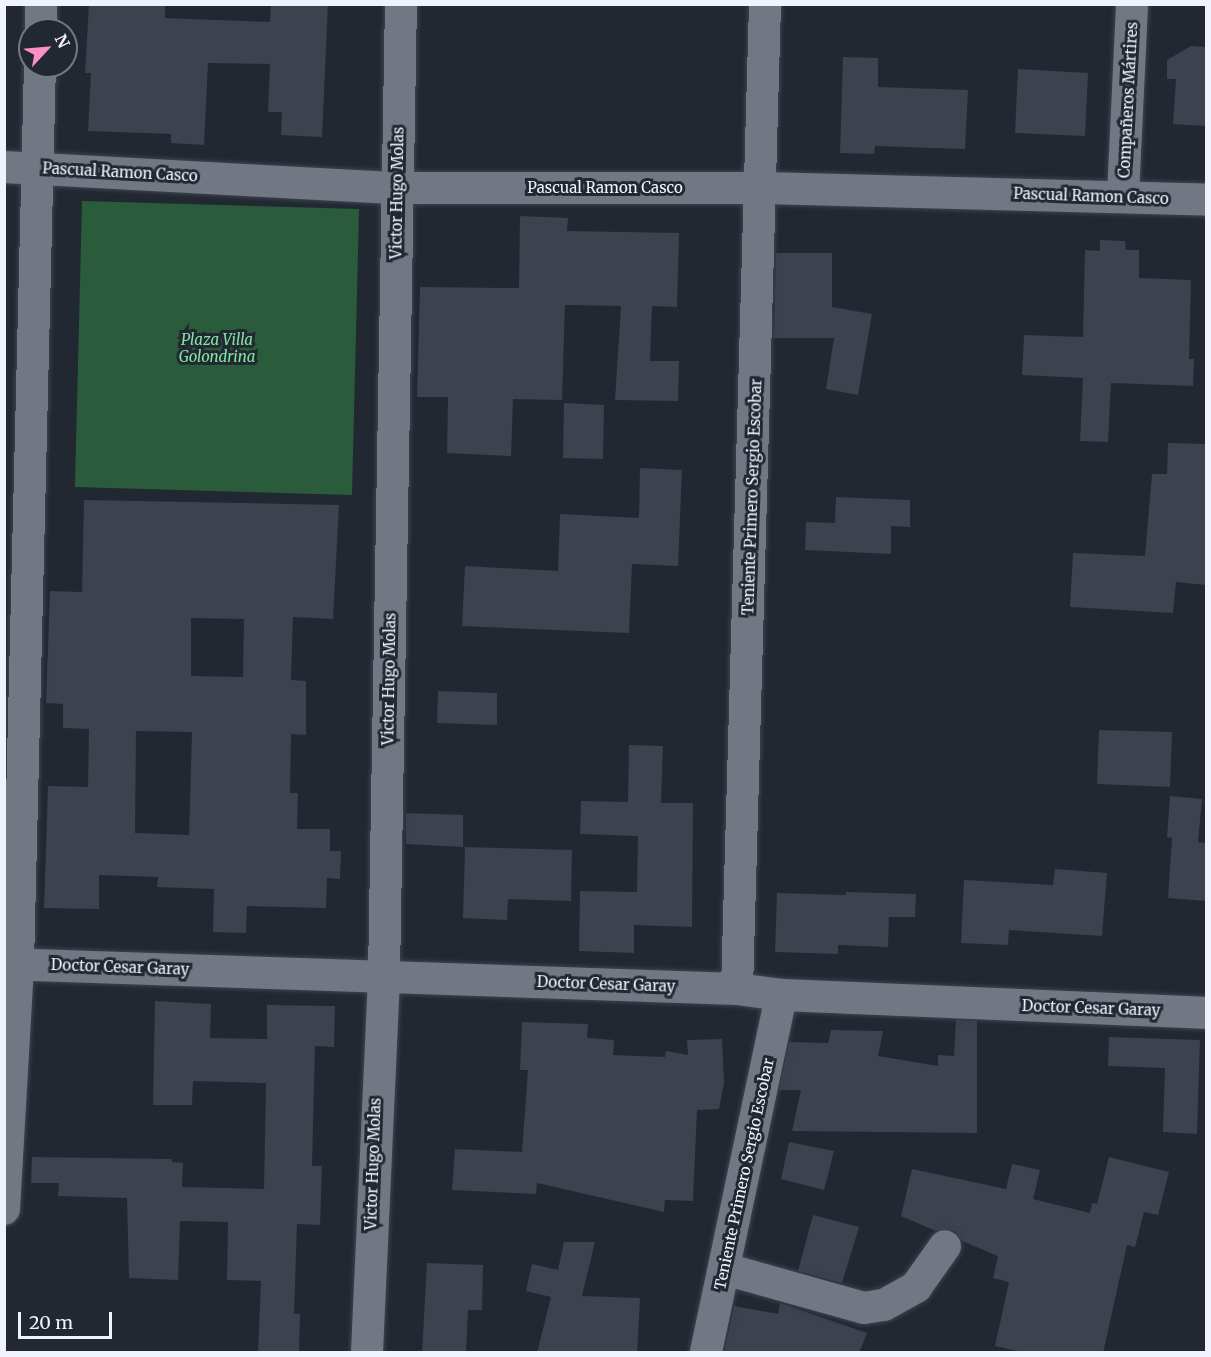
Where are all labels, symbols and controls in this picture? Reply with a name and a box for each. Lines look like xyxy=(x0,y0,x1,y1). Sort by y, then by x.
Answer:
north arrow xyxy=(18,18,78,78)
street label: Compañeros Mártires xyxy=(1115,21,1141,179)
text: N xyxy=(51,31,74,51)
street label: Victor Hugo Molas xyxy=(387,127,407,259)
street label: Pascual Ramon Casco xyxy=(42,159,198,185)
street label: Pascual Ramon Casco xyxy=(527,179,683,197)
street label: Pascual Ramon Casco xyxy=(1013,184,1169,208)
park label: Plaza Villa Golondrina xyxy=(179,330,255,365)
street label: Teniente Primero Sergio Escobar xyxy=(739,379,765,615)
street label: Victor Hugo Molas xyxy=(379,613,399,745)
street label: Doctor Cesar Garay xyxy=(51,956,189,978)
street label: Doctor Cesar Garay xyxy=(537,973,675,995)
street label: Doctor Cesar Garay xyxy=(1022,997,1160,1019)
street label: Teniente Primero Sergio Escobar xyxy=(711,1056,777,1292)
street label: Victor Hugo Molas xyxy=(362,1098,384,1230)
scale bar xyxy=(21,1300,116,1338)
text: 20 m xyxy=(29,1311,73,1334)

